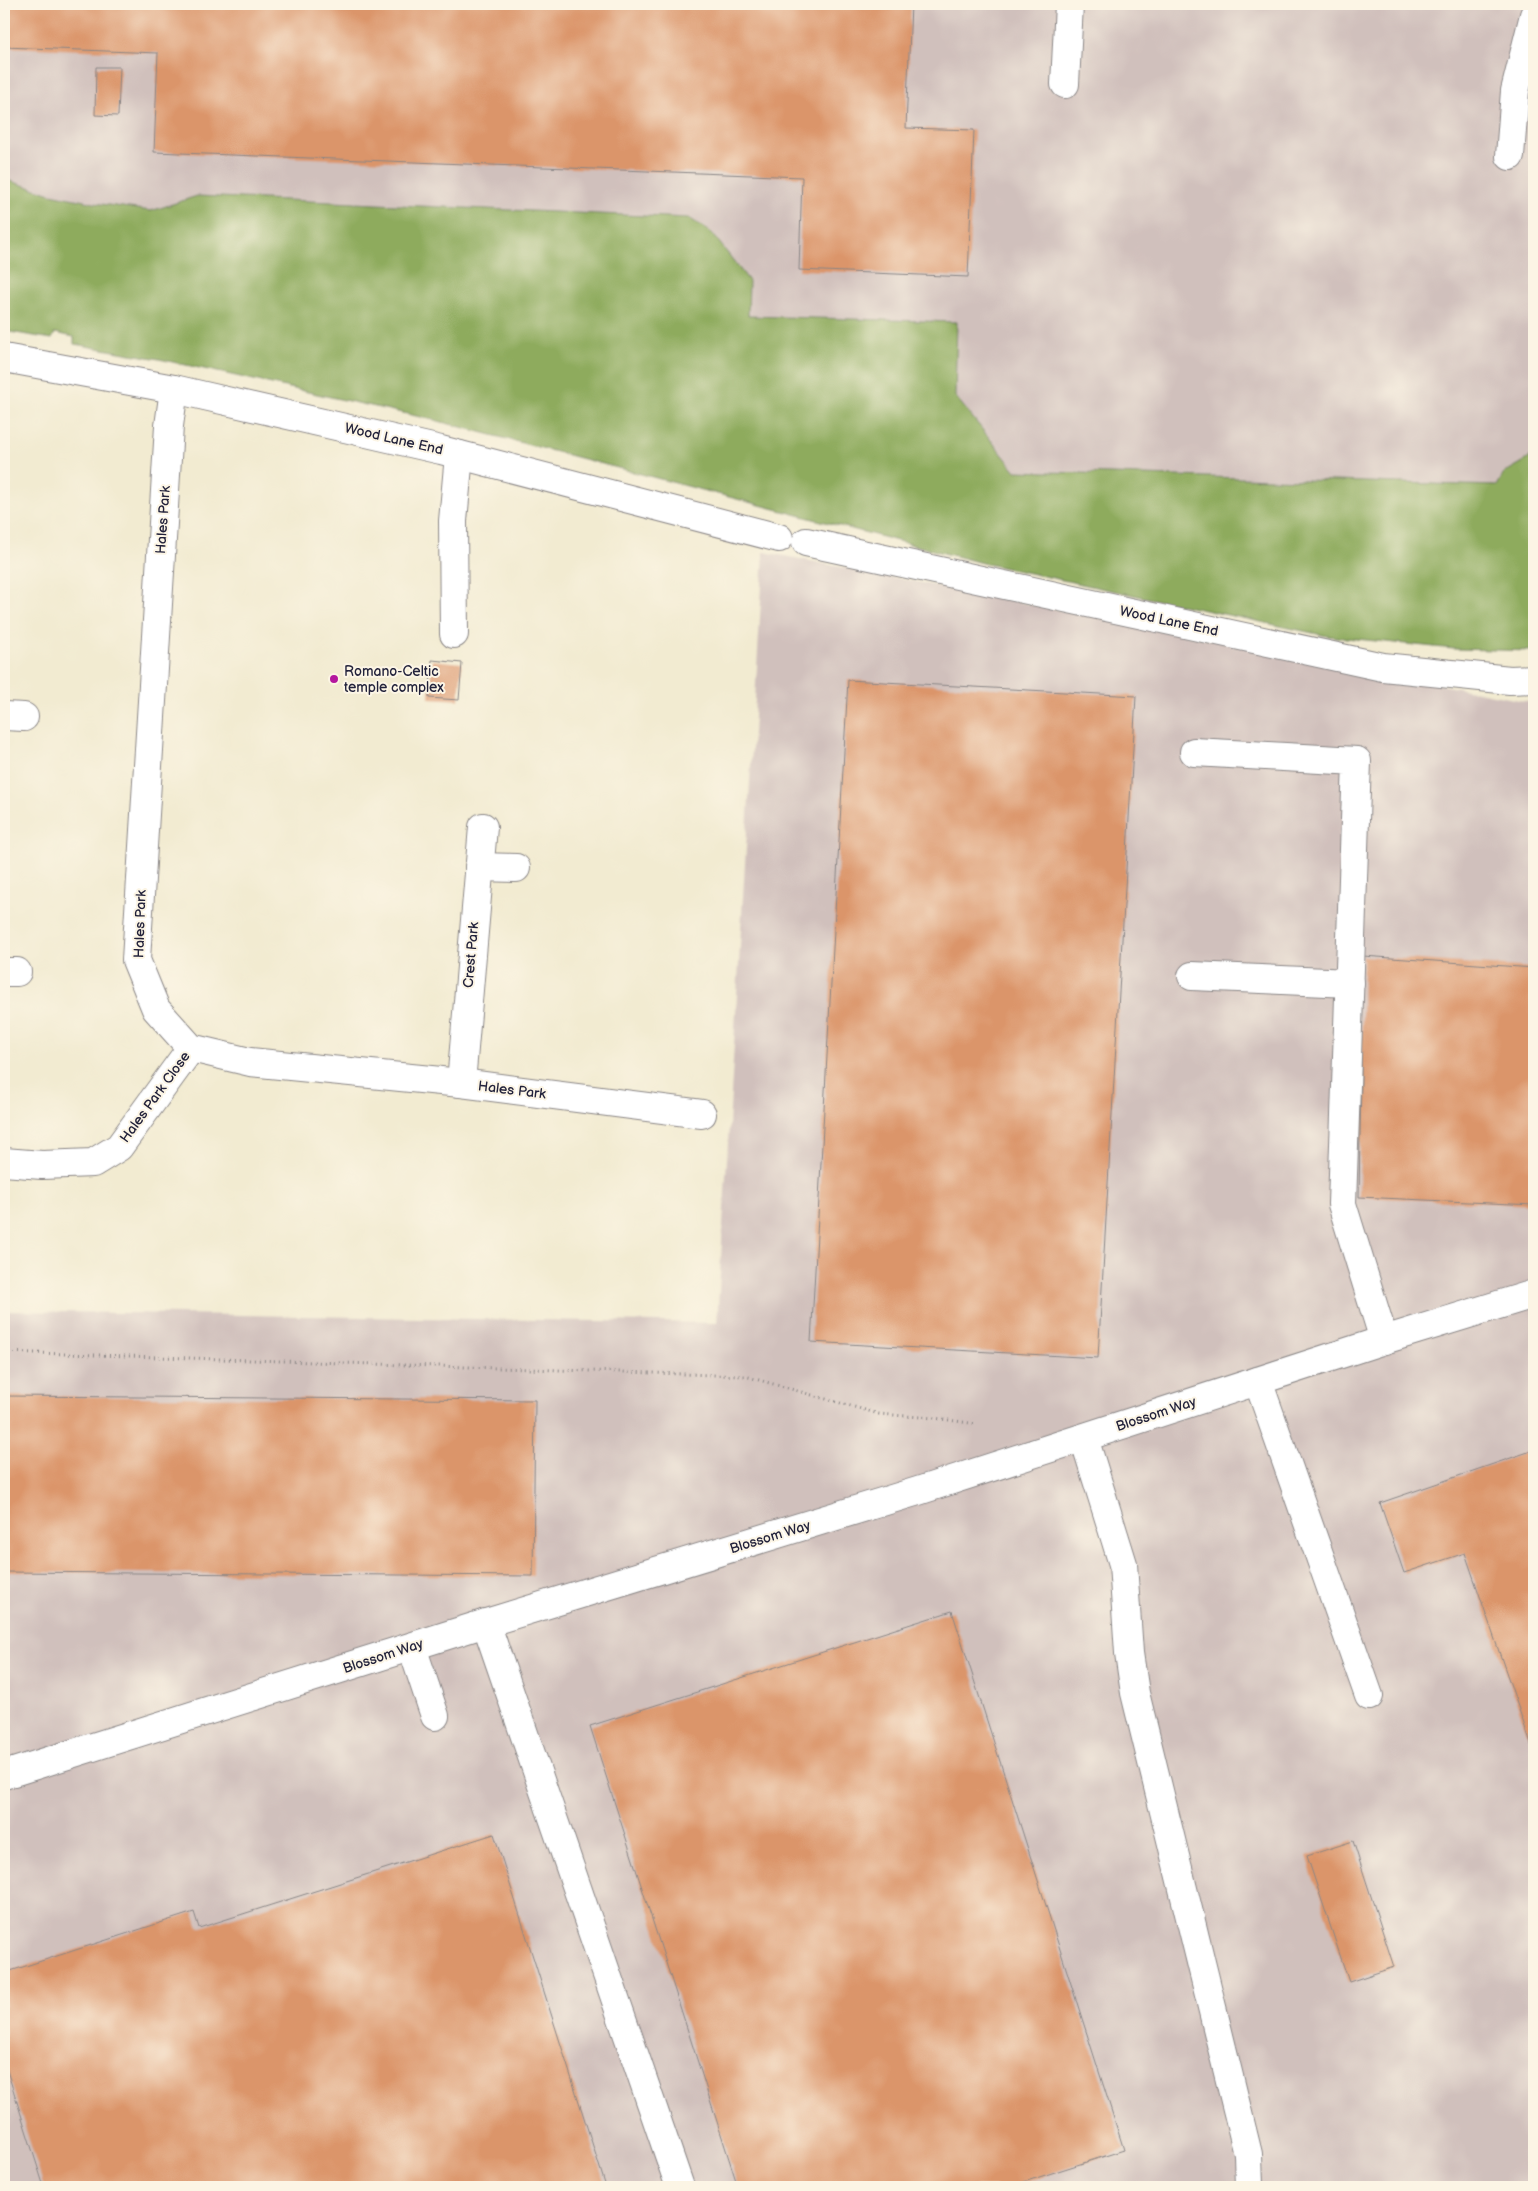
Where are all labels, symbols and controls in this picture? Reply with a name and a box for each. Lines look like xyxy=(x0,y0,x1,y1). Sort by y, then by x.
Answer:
street label: Wood Lane End xyxy=(343,419,445,459)
street label: Hales Park xyxy=(152,485,174,555)
street label: Wood Lane End xyxy=(1118,602,1220,640)
place label: Romano-Celtic temple complex xyxy=(344,663,444,696)
marker: Romano-Celtic temple complex xyxy=(328,673,340,685)
street label: Hales Park xyxy=(130,889,150,958)
street label: Crest Park xyxy=(460,921,482,989)
street label: Hales Park Close xyxy=(116,1048,194,1146)
street label: Hales Park xyxy=(477,1077,547,1103)
street label: Blossom Way xyxy=(1114,1393,1199,1435)
street label: Blossom Way xyxy=(728,1516,813,1557)
street label: Blossom Way xyxy=(341,1635,426,1677)

